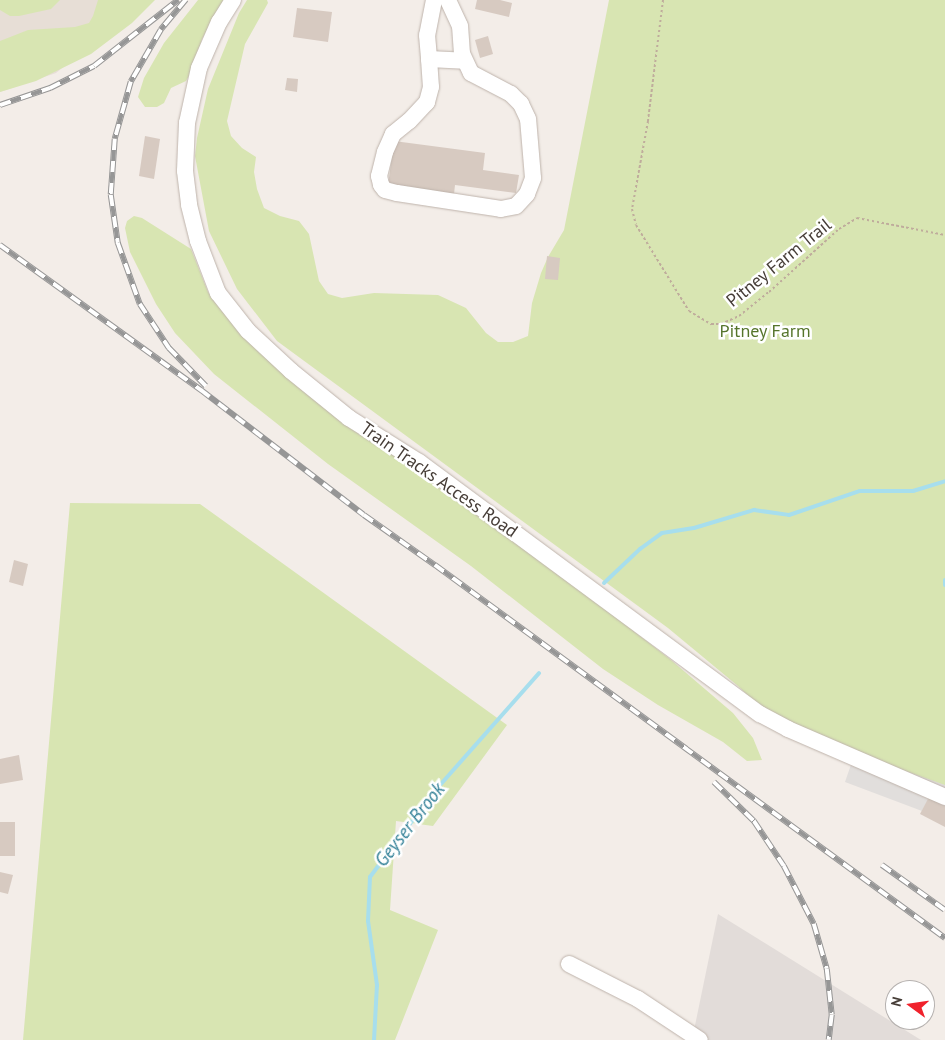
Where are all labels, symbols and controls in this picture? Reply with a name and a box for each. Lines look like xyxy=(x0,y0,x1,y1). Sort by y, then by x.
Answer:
street label: Pitney Farm Trail xyxy=(722,214,836,312)
park label: Pitney Farm xyxy=(719,320,811,342)
street label: Train Tracks Access Road xyxy=(356,417,522,543)
water label: Geyser Brook xyxy=(370,779,450,871)
north arrow xyxy=(885,980,935,1030)
text: N xyxy=(887,995,906,1008)

